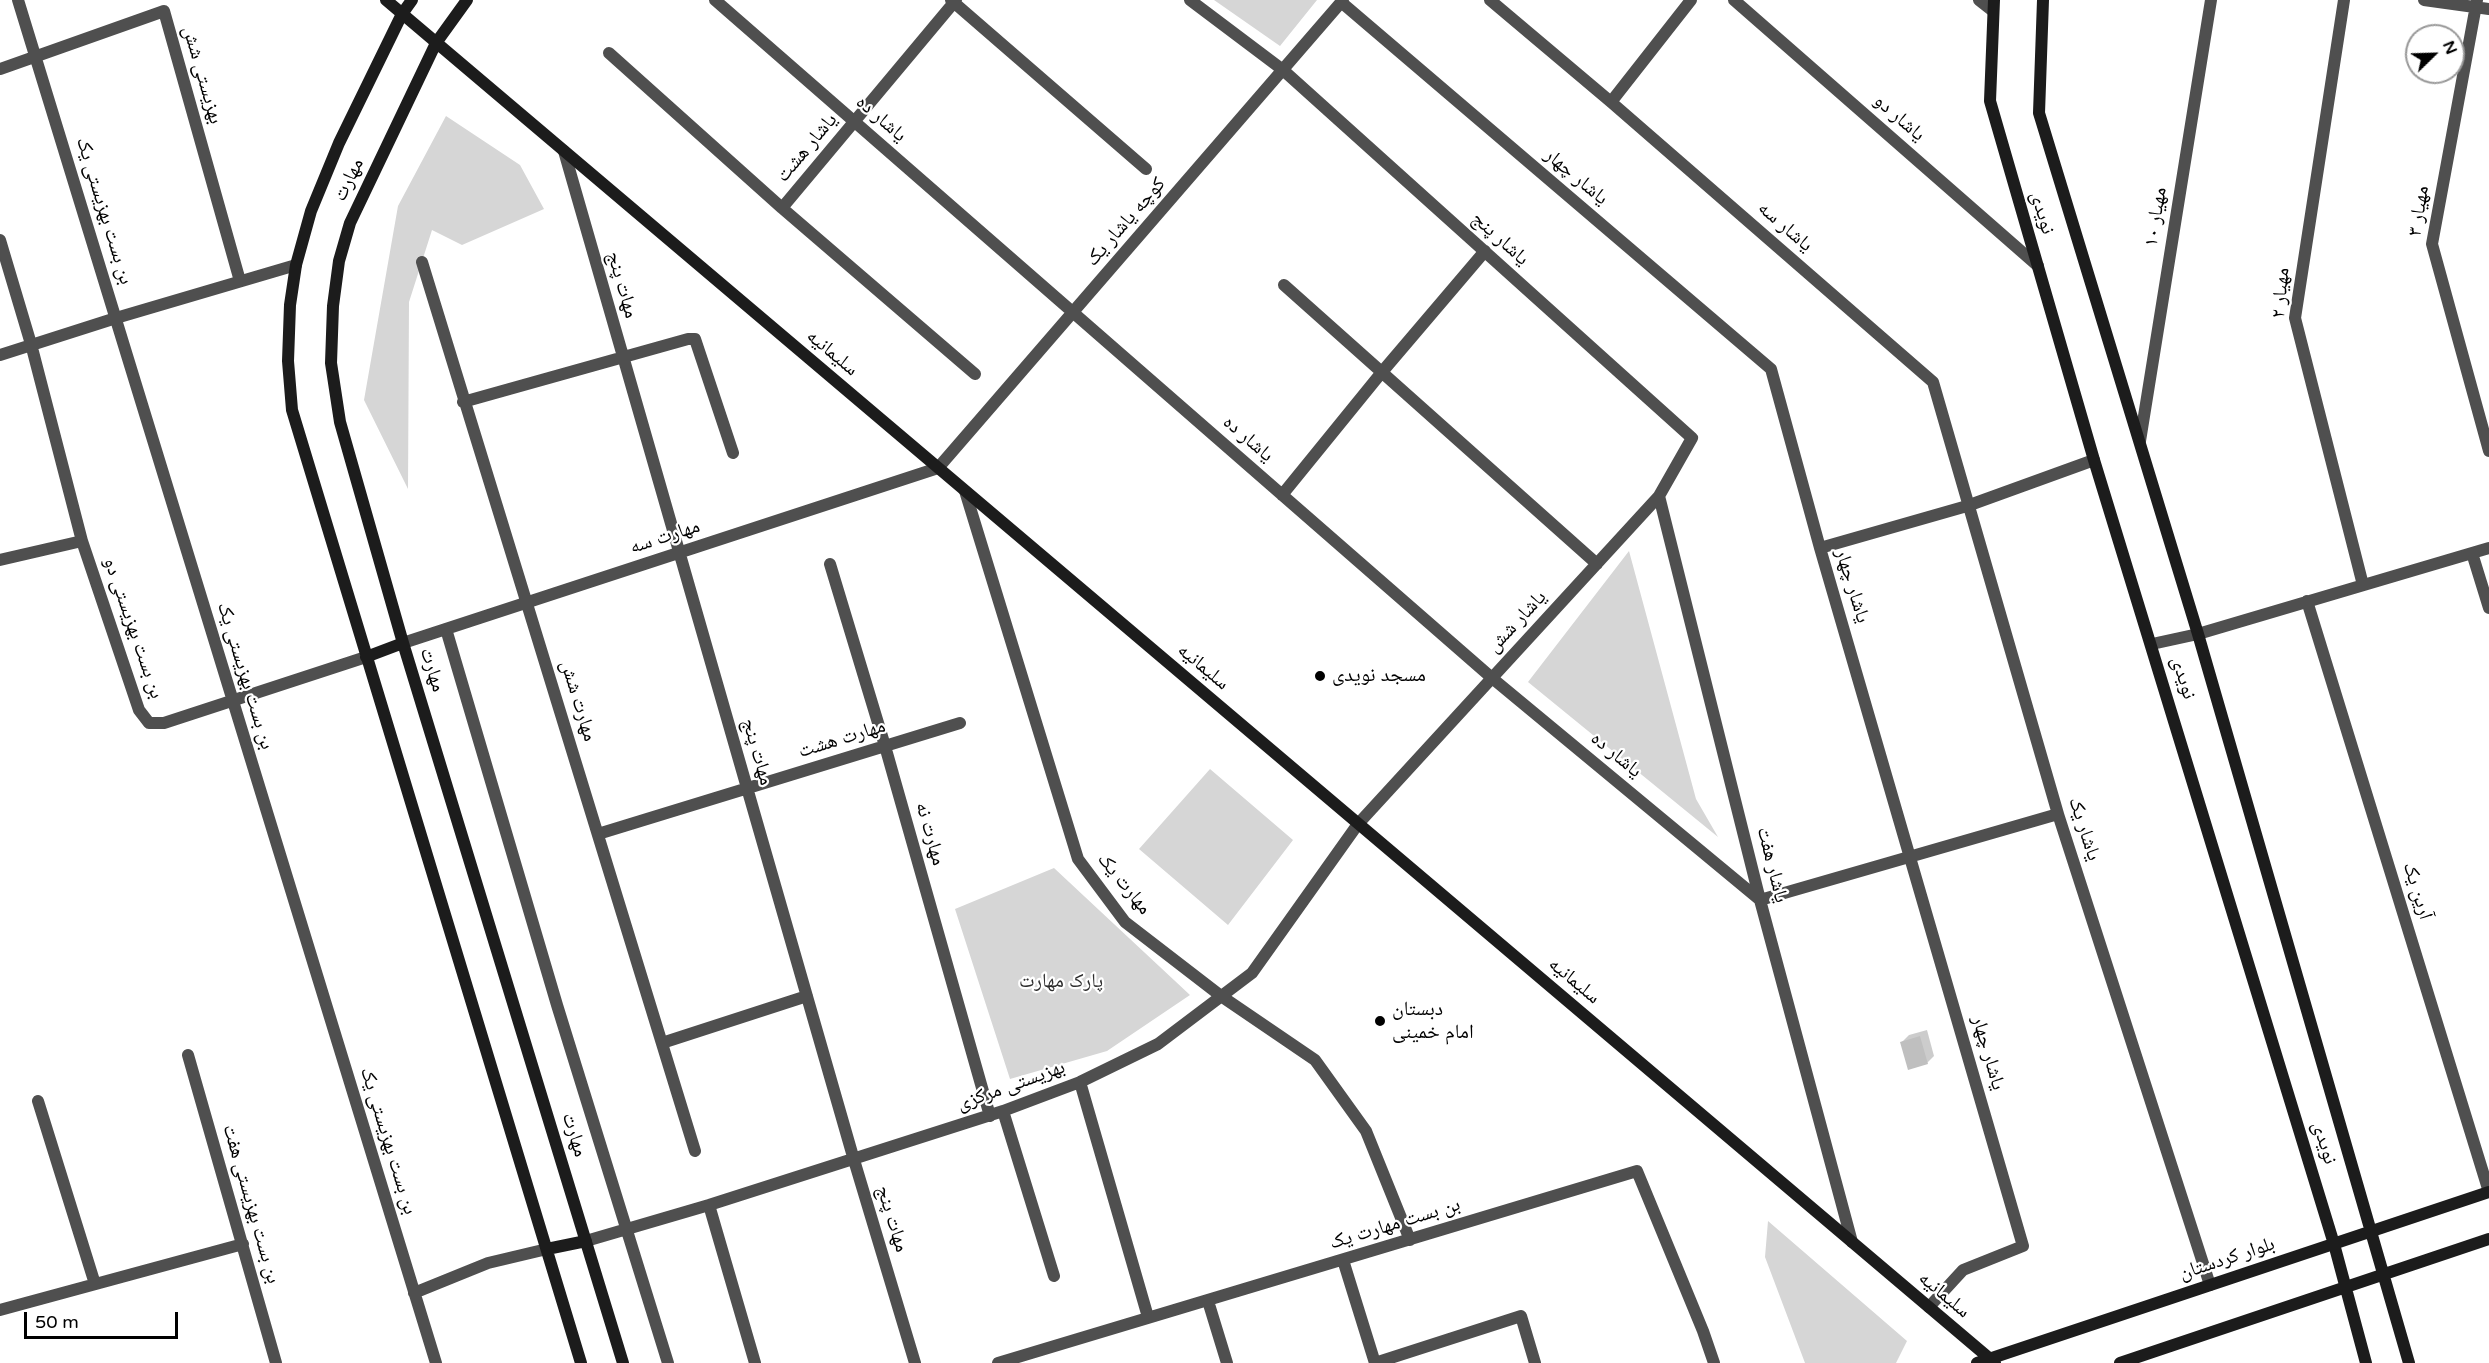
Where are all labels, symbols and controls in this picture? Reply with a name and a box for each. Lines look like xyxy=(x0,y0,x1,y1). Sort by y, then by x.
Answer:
street label: بهزیستی شش xyxy=(177,23,227,127)
north arrow xyxy=(2405,24,2465,84)
text: N xyxy=(2438,38,2461,58)
street label: یاشار دو xyxy=(1868,89,1930,147)
street label: یاشار ده xyxy=(851,90,911,148)
street label: یاشار هشت xyxy=(771,109,843,187)
street label: بن بست بهزیستی یک xyxy=(70,135,138,287)
street label: یاشار چهار xyxy=(1539,143,1613,211)
street label: مهارت xyxy=(328,155,370,205)
street label: کوچه یاشار یک xyxy=(1081,173,1171,271)
street label: مهیار ۳ xyxy=(2403,184,2435,238)
street label: مهیار ۱۰ xyxy=(2139,186,2173,248)
street label: نویدی xyxy=(2024,189,2060,237)
street label: یاشار سه xyxy=(1753,197,1817,257)
street label: یاشار پنج xyxy=(1466,207,1534,271)
street label: مهات پنج xyxy=(601,249,643,321)
street label: مهیار ۲ xyxy=(2267,267,2295,319)
street label: سلیمانیه xyxy=(801,324,863,382)
street label: یاشار ده xyxy=(1218,410,1278,468)
street label: مهارت سه xyxy=(627,514,703,560)
street label: یاشار چهار xyxy=(1829,546,1875,626)
street label: بن بست بهزیستی دو xyxy=(98,554,168,702)
street label: یاشار شش xyxy=(1482,586,1552,658)
street label: بن بست بهزیستی یک xyxy=(211,600,279,752)
street label: سلیمانیه xyxy=(1172,638,1234,696)
street label: مهارت xyxy=(414,645,450,695)
street label: نویدی xyxy=(2165,654,2201,702)
street label: مهارت شش xyxy=(554,657,602,745)
place label: مسجد نویدی xyxy=(1332,664,1426,688)
marker: مسجد نویدی xyxy=(1313,669,1327,683)
street label: مهارت هشت xyxy=(795,714,889,764)
street label: مهات پنج xyxy=(736,716,778,788)
street label: یاشار ده xyxy=(1585,727,1647,783)
street label: یاشار یک xyxy=(2062,794,2106,864)
street label: مهارت نه xyxy=(910,800,950,868)
street label: یاشار هفت xyxy=(1751,825,1793,905)
street label: مهارت یک xyxy=(1092,848,1156,920)
street label: آرین یک xyxy=(2397,859,2437,923)
street label: سلیمانیه xyxy=(1543,952,1605,1010)
park label: پارک مهارت xyxy=(1019,970,1103,994)
place label: دبستان امام خمینی xyxy=(1392,998,1474,1045)
street label: یاشار چهار xyxy=(1966,1013,2010,1093)
marker: دبستان امام خمینی xyxy=(1373,1014,1387,1028)
street label: بهزیستی مرکزی xyxy=(954,1055,1068,1117)
street label: بن بست بهزیستی یک xyxy=(354,1065,422,1217)
street label: مهارت xyxy=(556,1110,592,1160)
street label: نویدی xyxy=(2306,1119,2342,1167)
street label: بن بست بهزیستی هفت xyxy=(217,1122,285,1286)
street label: مهات پنج xyxy=(871,1183,913,1255)
street label: بن بست مهارت یک xyxy=(1327,1193,1463,1255)
street label: بلوار کردستان xyxy=(2176,1232,2278,1286)
street label: سلیمانیه xyxy=(1913,1266,1975,1324)
scale bar xyxy=(27,1300,182,1338)
text: 50 m xyxy=(35,1311,79,1333)

